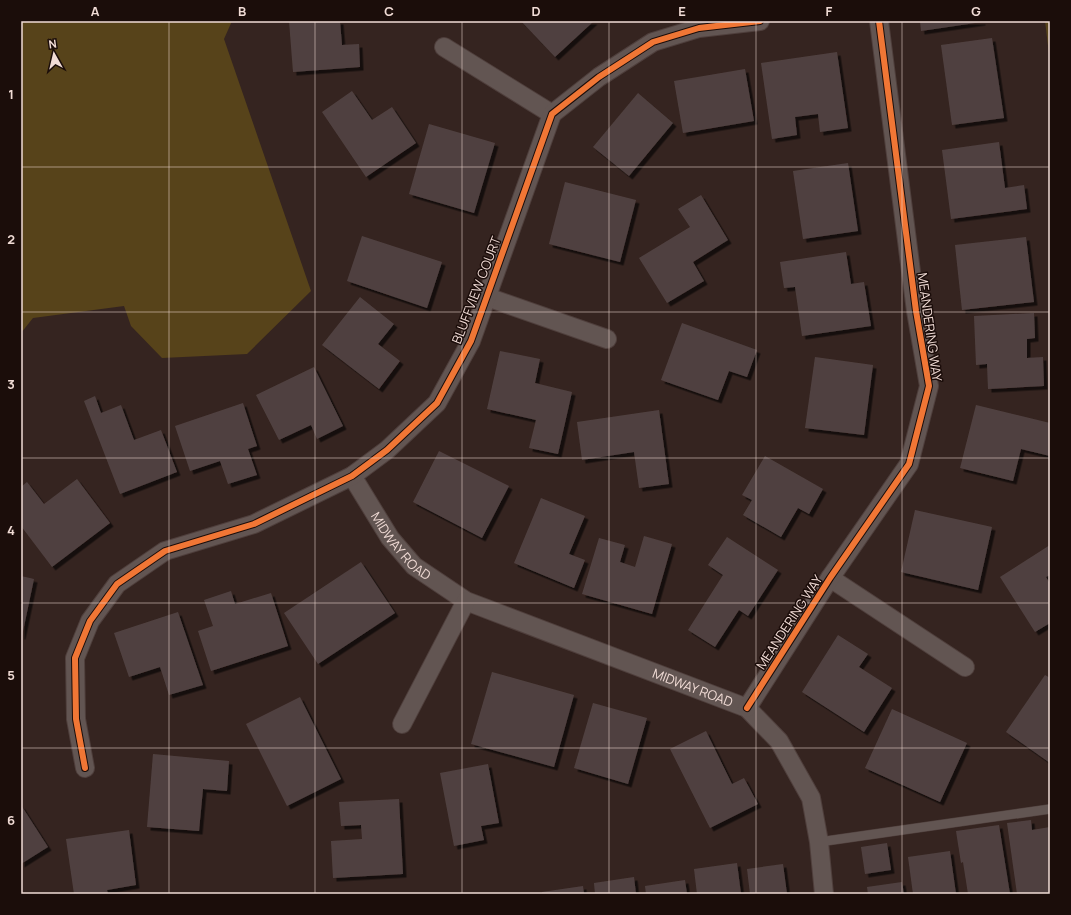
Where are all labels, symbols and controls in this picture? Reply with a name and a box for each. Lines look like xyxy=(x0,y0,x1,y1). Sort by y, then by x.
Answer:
text: A xyxy=(91,2,100,20)
text: B xyxy=(238,2,246,20)
text: C xyxy=(384,2,394,20)
text: D xyxy=(531,2,541,20)
text: E xyxy=(678,2,686,20)
text: F xyxy=(826,2,833,20)
text: G xyxy=(971,2,981,20)
north arrow xyxy=(34,34,74,74)
text: N xyxy=(48,36,58,52)
text: 1 xyxy=(8,85,14,103)
text: 2 xyxy=(7,230,15,248)
street label: BLUFFVIEW COURT xyxy=(447,233,505,346)
street label: MEANDERING WAY xyxy=(913,272,947,383)
text: 3 xyxy=(7,375,15,393)
street label: MIDWAY ROAD xyxy=(367,508,435,584)
text: 4 xyxy=(7,521,15,539)
street label: MEANDERING WAY xyxy=(752,571,827,673)
street label: MIDWAY ROAD xyxy=(650,664,736,711)
text: 5 xyxy=(7,666,15,684)
text: 6 xyxy=(7,811,15,829)

